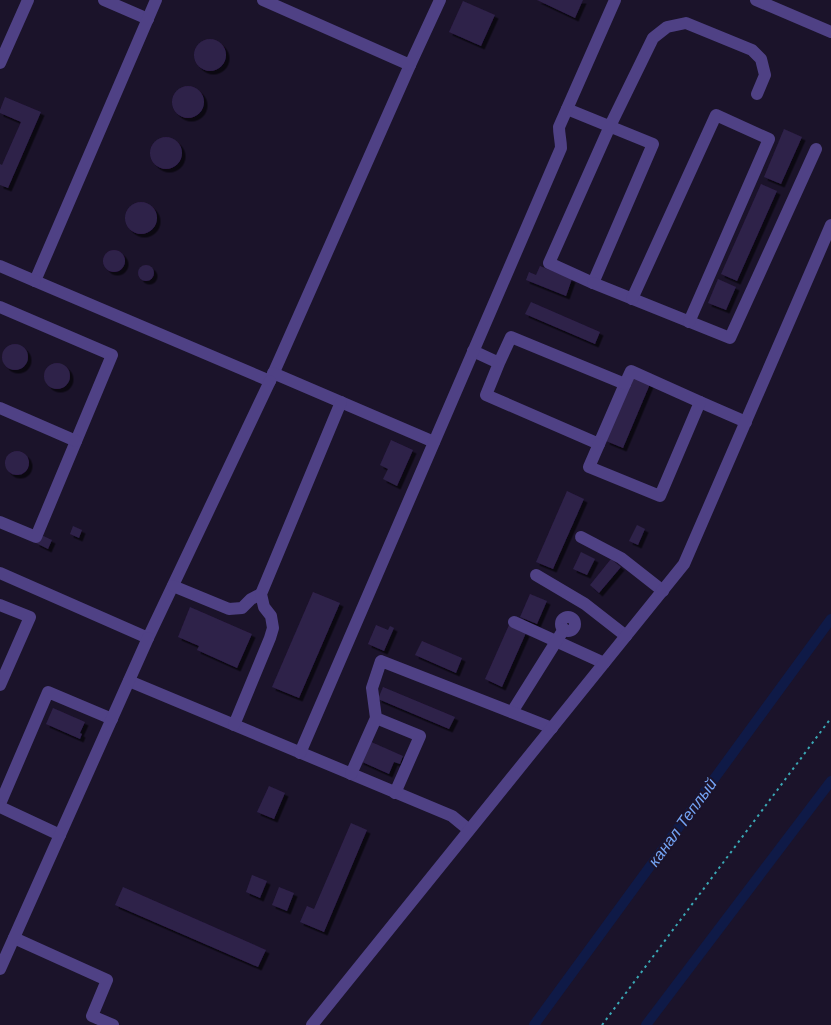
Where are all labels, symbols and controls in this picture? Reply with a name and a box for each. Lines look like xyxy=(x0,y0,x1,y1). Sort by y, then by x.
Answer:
water label: канал Теплый xyxy=(645,775,720,869)

